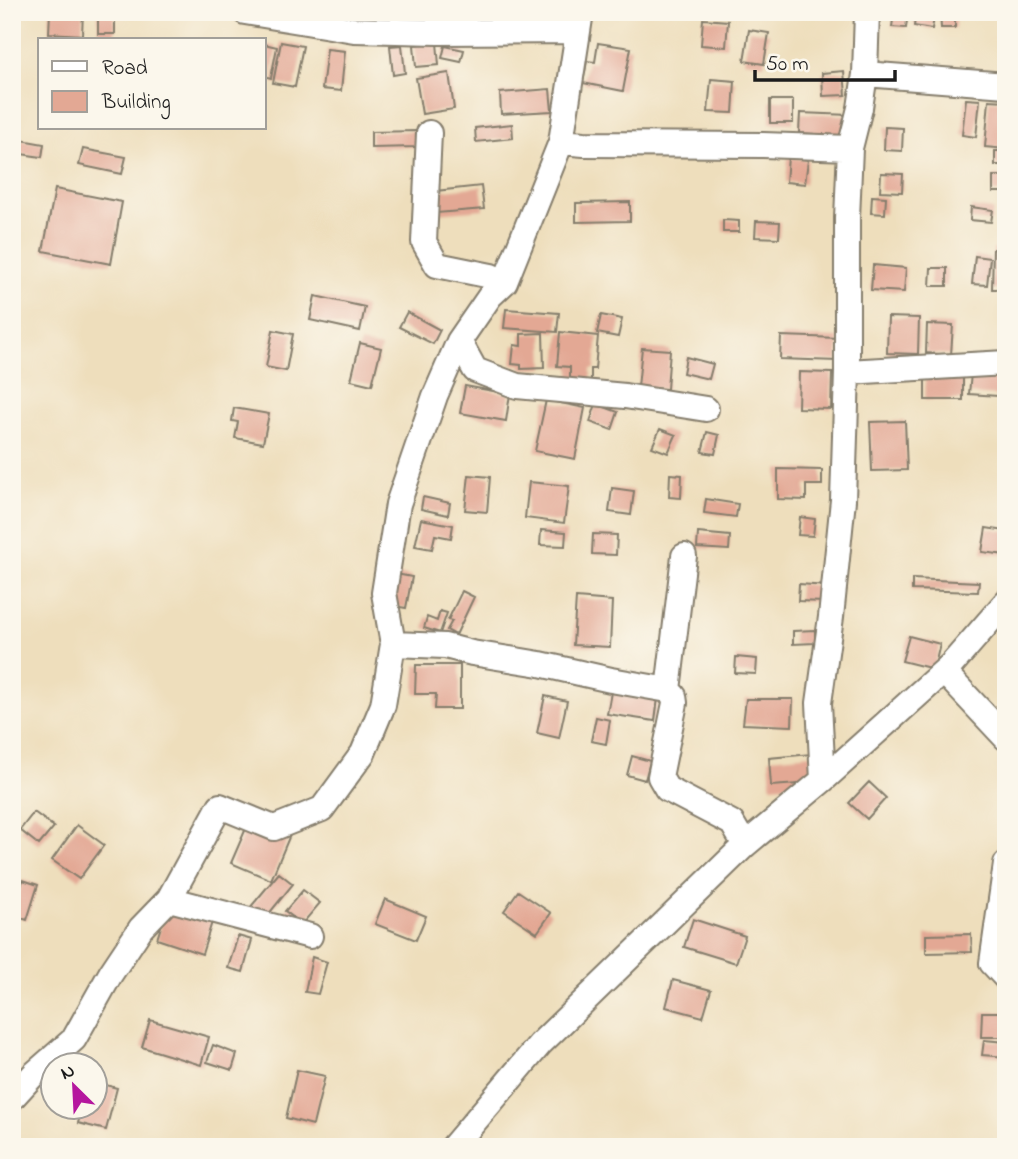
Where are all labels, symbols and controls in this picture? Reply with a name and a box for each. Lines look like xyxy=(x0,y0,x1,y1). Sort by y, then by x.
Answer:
legend xyxy=(38,38,266,130)
scale bar xyxy=(755,38,895,82)
text: 50 m xyxy=(766,50,809,80)
text: Road xyxy=(102,54,148,84)
text: Building xyxy=(101,88,171,120)
north arrow xyxy=(38,1050,108,1120)
text: N xyxy=(57,1058,80,1088)

